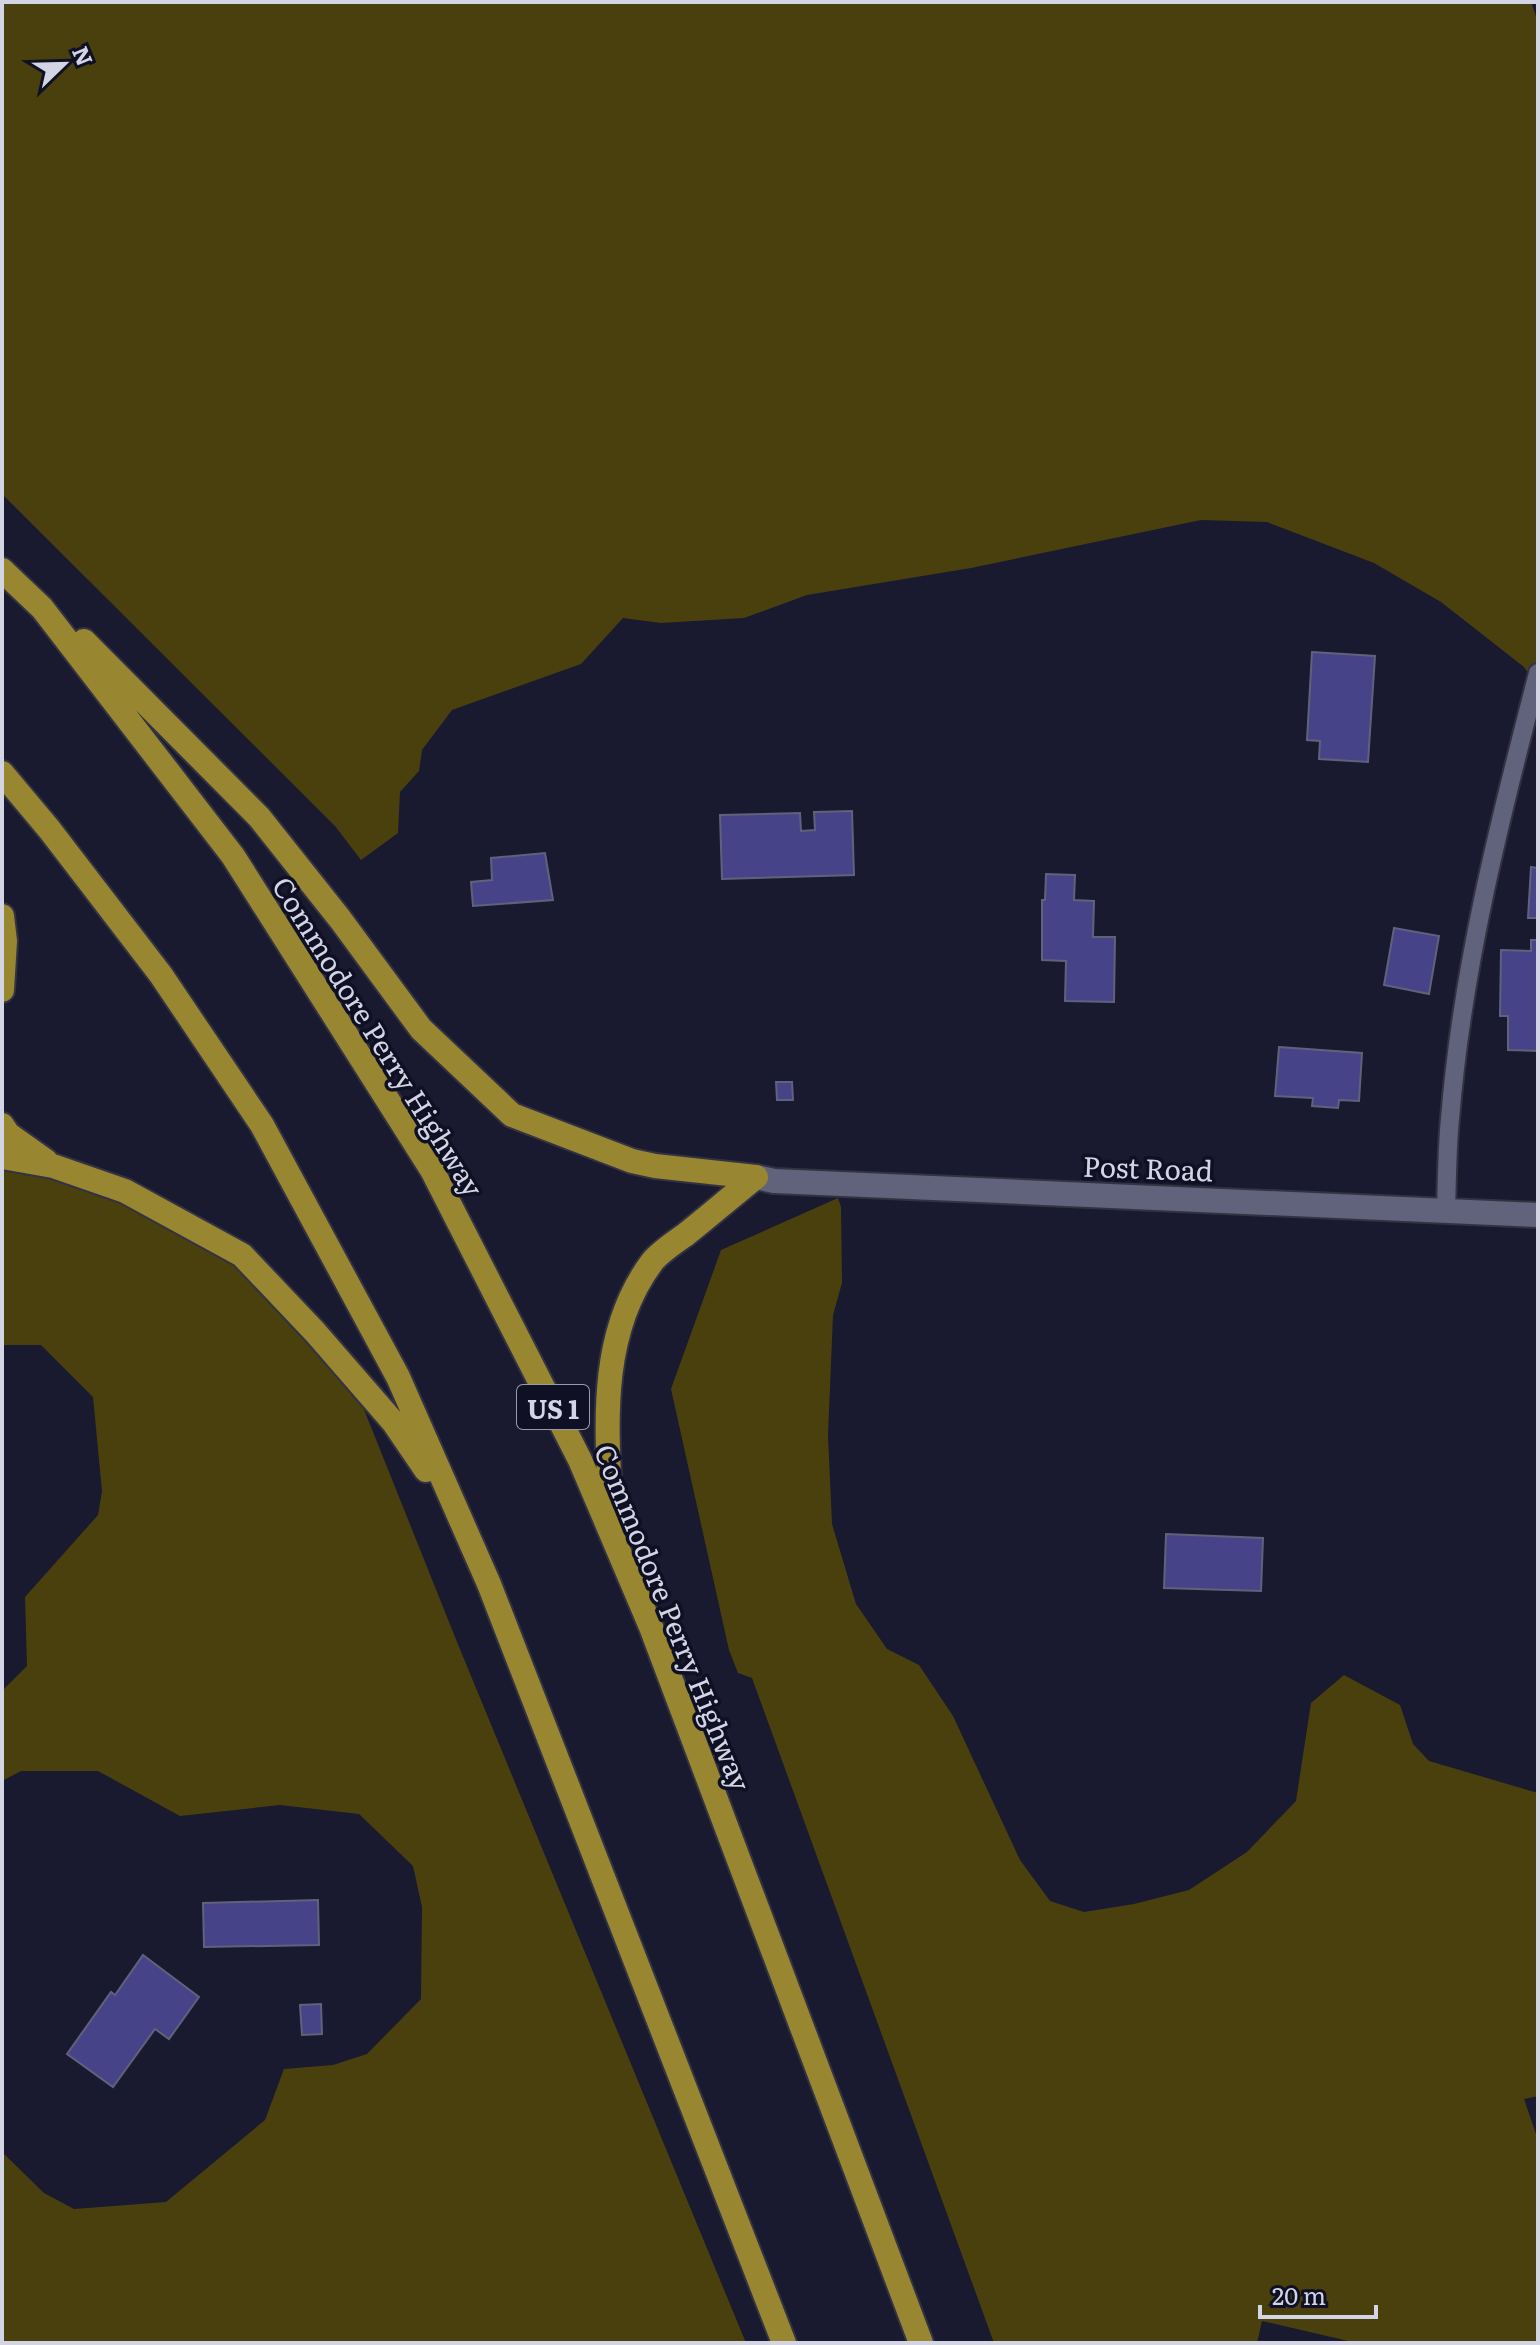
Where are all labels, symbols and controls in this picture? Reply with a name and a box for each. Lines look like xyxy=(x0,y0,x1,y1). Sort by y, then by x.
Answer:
north arrow xyxy=(24,24,104,104)
text: N xyxy=(65,41,103,71)
street label: Commodore Perry Highway xyxy=(263,868,495,1205)
street label: Post Road xyxy=(1082,1144,1214,1190)
road number: US 1 xyxy=(517,1385,589,1429)
street label: Commodore Perry Highway xyxy=(585,1437,763,1797)
scale bar xyxy=(1260,2269,1376,2319)
text: 20 m xyxy=(1272,2277,1326,2312)

